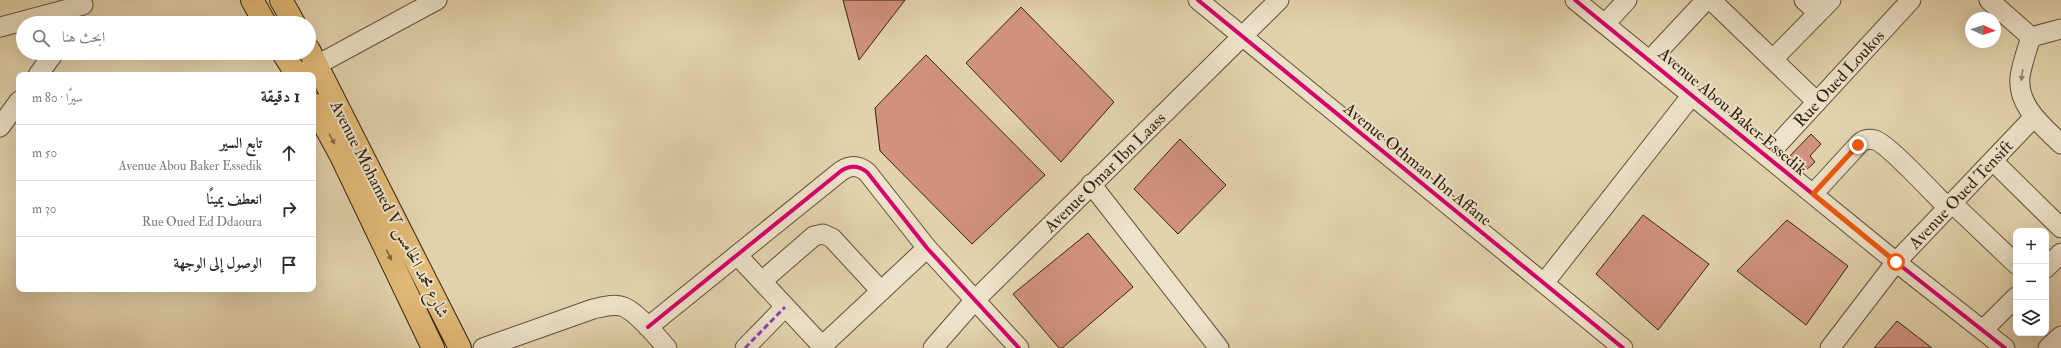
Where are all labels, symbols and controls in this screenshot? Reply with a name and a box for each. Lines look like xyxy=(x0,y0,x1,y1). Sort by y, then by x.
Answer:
north arrow xyxy=(1965,12,2001,48)
search box xyxy=(16,16,316,60)
street label: Rue Oued Loukos xyxy=(1789,25,1889,131)
icon: search xyxy=(30,27,52,49)
text: ابحث هنا xyxy=(62,28,105,47)
street label: Avenue Abou Baker Essedik xyxy=(1653,42,1811,180)
one-way arrow xyxy=(2018,69,2025,81)
text: 1 دقيقة xyxy=(261,86,300,107)
text: سيرًا · 80 m xyxy=(32,90,83,106)
street label: Avenue Mohamed V شارع محمد الخامس xyxy=(322,96,454,323)
street label: Avenue Othman Ibn Affane xyxy=(1339,98,1496,231)
street label: Avenue Omar Ibn Laass xyxy=(1039,108,1170,238)
one-way arrow xyxy=(328,133,335,145)
text: تابع السير xyxy=(220,134,262,153)
street label: Avenue Oued Tensift xyxy=(1904,135,2018,254)
route end xyxy=(1849,136,1867,154)
icon: ahead xyxy=(278,142,300,164)
text: 50 m xyxy=(32,145,57,161)
text: Avenue Abou Baker Essedik xyxy=(119,158,262,174)
text: انعطف يمينًا xyxy=(207,190,262,209)
icon: right xyxy=(278,198,300,220)
text: 30 m xyxy=(32,201,57,217)
text: Rue Oued Ed Ddaoura xyxy=(142,214,262,230)
map controls xyxy=(2013,228,2049,336)
button: + xyxy=(2013,228,2049,264)
one-way arrow xyxy=(386,250,392,261)
route start xyxy=(1887,253,1905,271)
text: الوصول إلى الوجهة xyxy=(174,254,262,273)
icon: arrive xyxy=(278,254,300,276)
button: − xyxy=(2013,264,2049,300)
button: layers xyxy=(2013,300,2049,336)

